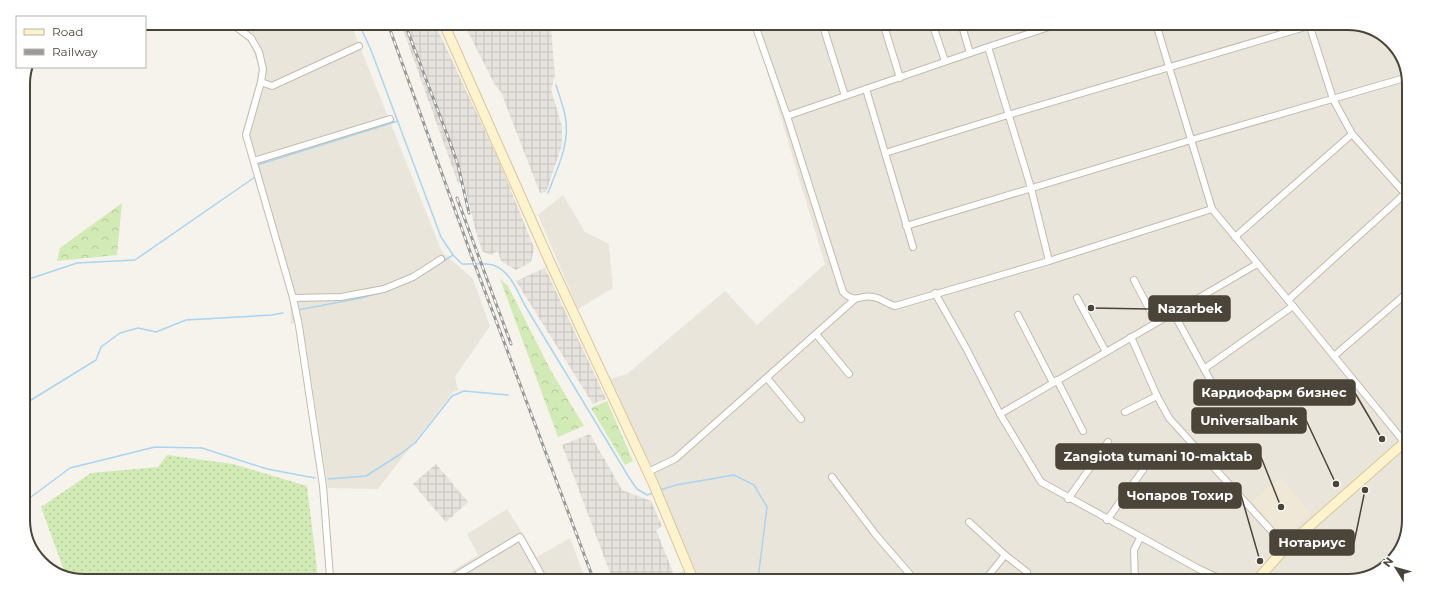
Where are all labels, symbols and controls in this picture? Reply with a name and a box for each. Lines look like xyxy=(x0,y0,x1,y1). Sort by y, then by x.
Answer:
legend xyxy=(16,16,146,68)
text: Road xyxy=(52,24,83,39)
text: Railway xyxy=(52,44,98,59)
callout: Nazarbek xyxy=(1149,296,1230,321)
text: Nazarbek xyxy=(1158,300,1223,316)
callout: Кардиофарм бизнес xyxy=(1194,380,1355,405)
text: Кардиофарм бизнес xyxy=(1201,384,1347,400)
callout: Universalbank xyxy=(1192,408,1306,433)
text: Universalbank xyxy=(1200,412,1298,428)
callout: Zangiota tumani 10-maktab xyxy=(1056,444,1261,469)
text: Zangiota tumani 10-maktab xyxy=(1064,448,1252,464)
callout: Чопаров Тохир xyxy=(1119,483,1241,508)
text: Чопаров Тохир xyxy=(1127,487,1233,503)
callout: Нотариус xyxy=(1270,530,1354,555)
text: Нотариус xyxy=(1278,534,1346,550)
north arrow xyxy=(1376,548,1416,588)
text: N xyxy=(1380,554,1396,570)

